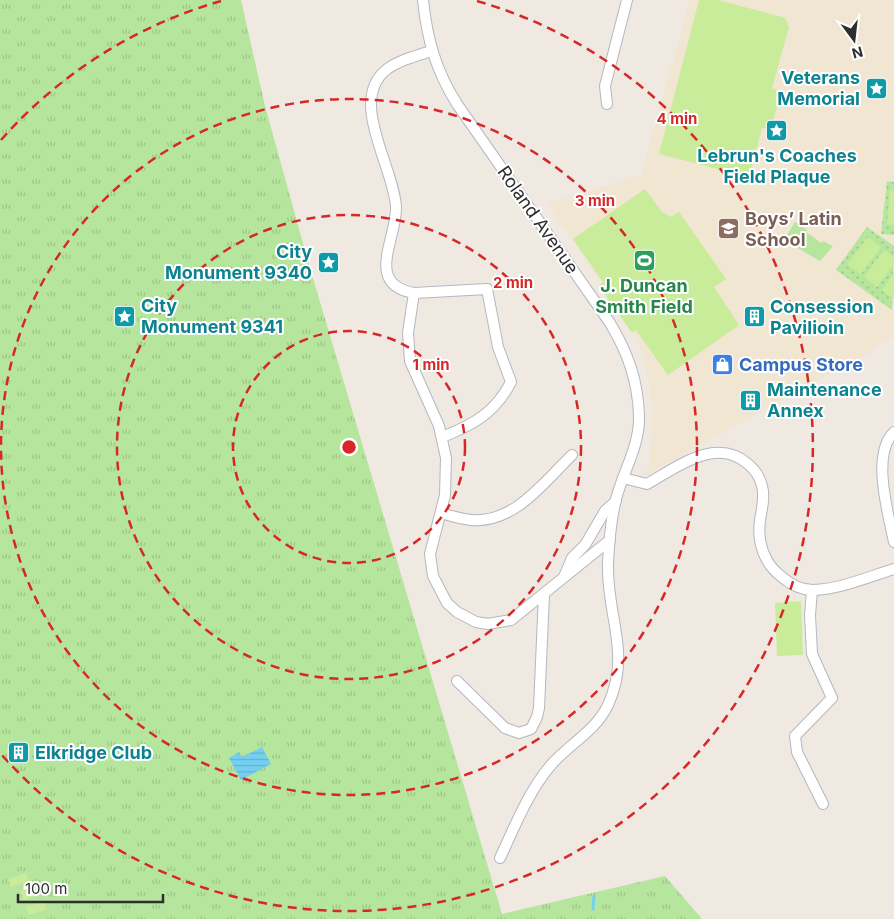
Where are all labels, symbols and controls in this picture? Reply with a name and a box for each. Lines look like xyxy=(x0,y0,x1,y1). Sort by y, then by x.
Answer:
north arrow xyxy=(829,15,879,65)
text: N xyxy=(850,43,865,63)
place label: Veterans Memorial xyxy=(777,67,860,109)
place icon: Veterans Memorial xyxy=(864,76,888,100)
text: 4 min xyxy=(657,109,697,128)
place icon: Lebrun's Coaches Field Plaque xyxy=(765,119,789,143)
place label: Lebrun's Coaches Field Plaque xyxy=(697,145,857,187)
street label: Roland Avenue xyxy=(494,162,583,278)
text: 3 min xyxy=(575,191,615,210)
place label: Boys’ Latin School xyxy=(745,208,842,250)
school or university icon: Boys’ Latin School xyxy=(717,217,741,241)
place label: City Monument 9340 xyxy=(165,241,312,283)
sports icon: J. Duncan Smith Field xyxy=(632,249,656,273)
place icon: City Monument 9340 xyxy=(316,250,340,274)
text: 2 min xyxy=(493,273,533,292)
place label: J. Duncan Smith Field xyxy=(595,275,693,317)
place label: City Monument 9341 xyxy=(141,295,283,337)
place label: Consession Pavilioin xyxy=(770,296,874,338)
place icon: City Monument 9341 xyxy=(113,304,137,328)
building icon: Consession Pavilioin xyxy=(742,305,766,329)
shop icon: Campus Store xyxy=(711,353,735,377)
place label: Campus Store xyxy=(739,354,863,375)
text: 1 min xyxy=(412,355,450,374)
place label: Maintenance Annex xyxy=(767,379,882,421)
building icon: Maintenance Annex xyxy=(739,388,763,412)
centre of rings xyxy=(340,438,358,456)
building icon: Elkridge Club xyxy=(7,741,31,765)
place label: Elkridge Club xyxy=(35,742,152,763)
scale bar xyxy=(18,872,162,904)
text: 100 m xyxy=(25,879,67,898)

